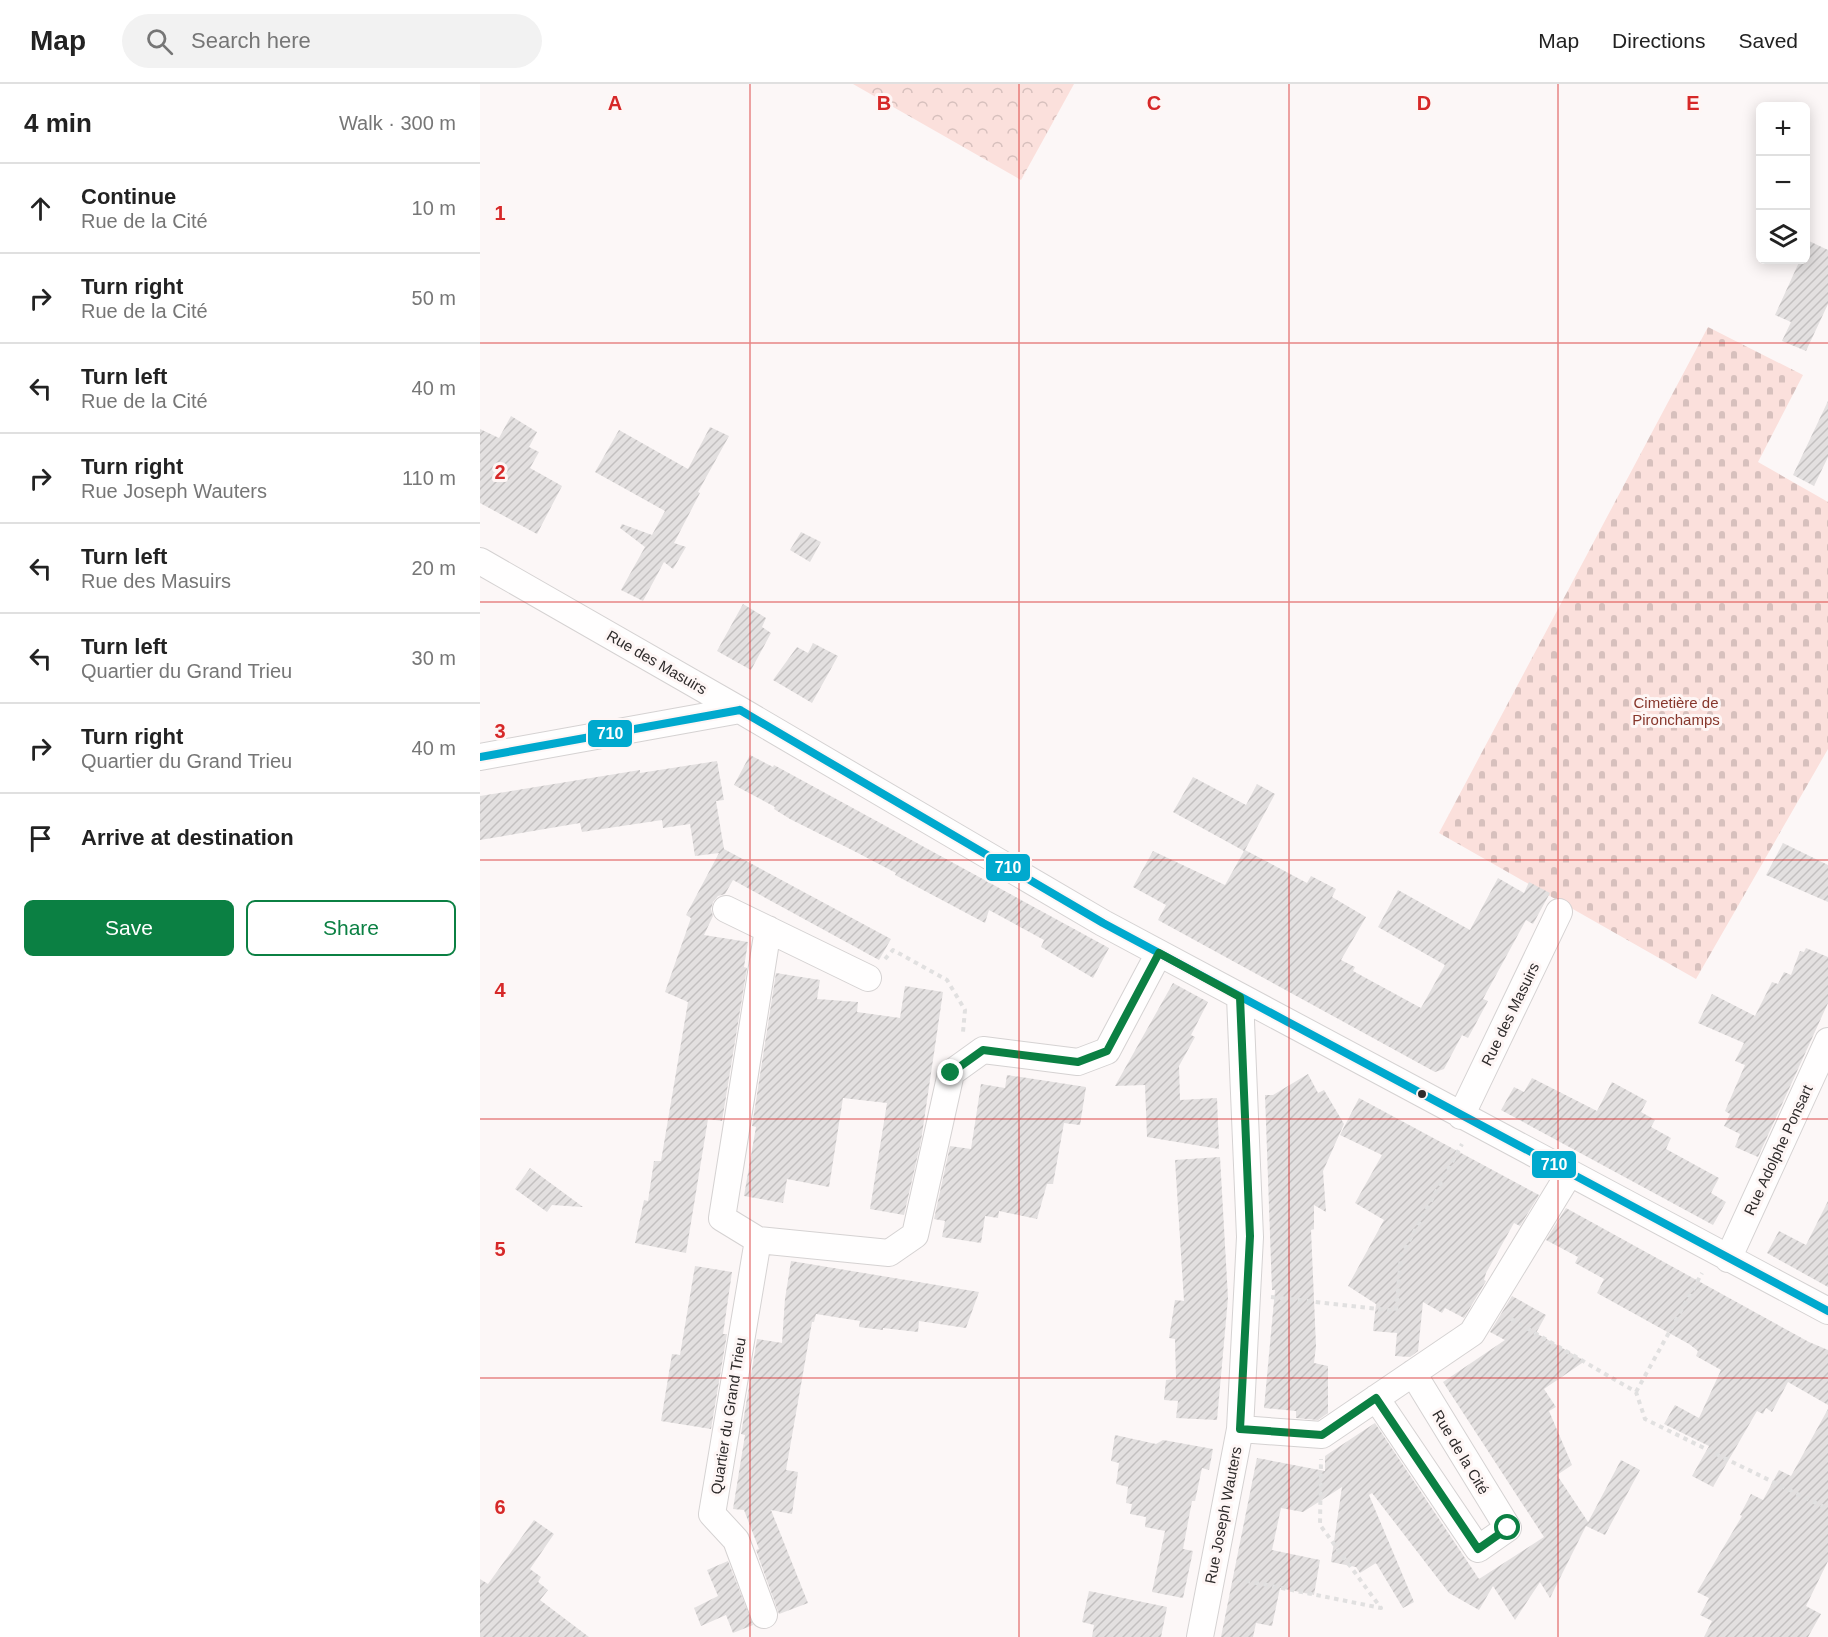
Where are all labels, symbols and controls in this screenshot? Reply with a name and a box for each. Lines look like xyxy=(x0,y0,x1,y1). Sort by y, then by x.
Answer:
search box xyxy=(122,14,542,68)
text: Map xyxy=(30,25,86,56)
icon: search xyxy=(143,25,176,58)
text: Search here xyxy=(191,28,311,53)
text: Map xyxy=(1538,29,1579,52)
text: Directions xyxy=(1612,29,1705,52)
text: Saved xyxy=(1738,29,1798,52)
text: A xyxy=(608,92,622,114)
text: B xyxy=(877,92,891,114)
text: C xyxy=(1147,92,1161,114)
text: D xyxy=(1417,92,1431,114)
text: E xyxy=(1686,92,1700,114)
map controls xyxy=(1756,102,1810,264)
button: + xyxy=(1756,102,1810,156)
text: 4 min xyxy=(24,108,92,138)
text: Walk · 300 m xyxy=(339,112,456,134)
button: − xyxy=(1756,156,1810,210)
text: Continue xyxy=(81,184,176,209)
icon: ahead xyxy=(24,192,57,225)
text: 10 m xyxy=(412,197,456,219)
text: 1 xyxy=(494,202,506,224)
text: Rue de la Cité xyxy=(81,210,208,232)
button: layers xyxy=(1756,210,1810,264)
text: Turn right xyxy=(81,274,183,299)
icon: right xyxy=(24,282,57,315)
text: 50 m xyxy=(412,287,456,309)
text: Rue de la Cité xyxy=(81,300,208,322)
text: Turn left xyxy=(81,364,167,389)
icon: left xyxy=(24,372,57,405)
text: 40 m xyxy=(412,377,456,399)
text: Rue de la Cité xyxy=(81,390,208,412)
text: Turn right xyxy=(81,454,183,479)
text: 2 xyxy=(494,461,506,483)
icon: right xyxy=(24,462,57,495)
text: 110 m xyxy=(402,467,456,489)
text: Rue Joseph Wauters xyxy=(81,480,267,502)
text: Turn left xyxy=(81,544,167,569)
icon: left xyxy=(24,552,57,585)
text: 20 m xyxy=(412,557,456,579)
text: Rue des Masuirs xyxy=(81,570,231,592)
street label: Rue des Masuirs xyxy=(604,627,710,697)
text: Turn left xyxy=(81,634,167,659)
icon: left xyxy=(24,642,57,675)
text: 30 m xyxy=(412,647,456,669)
text: Quartier du Grand Trieu xyxy=(81,660,292,682)
park label: Cimetière de Pironchamps xyxy=(1632,694,1720,728)
line badge: 710 xyxy=(587,719,633,748)
text: 3 xyxy=(494,720,506,742)
text: Turn right xyxy=(81,724,183,749)
text: 710 xyxy=(597,725,623,742)
icon: right xyxy=(24,732,57,765)
text: 40 m xyxy=(412,737,456,759)
text: Quartier du Grand Trieu xyxy=(81,750,292,772)
icon: arrive xyxy=(24,822,57,855)
text: Arrive at destination xyxy=(81,825,294,850)
line badge: 710 xyxy=(985,853,1031,882)
text: 710 xyxy=(995,859,1021,876)
button: Save xyxy=(24,900,234,956)
button: Share xyxy=(246,900,456,956)
street label: Rue des Masuirs xyxy=(1478,960,1542,1068)
text: 4 xyxy=(494,979,506,1001)
route end xyxy=(937,1059,963,1085)
street label: Rue Adolphe Ponsart xyxy=(1740,1081,1816,1218)
unlabelled marker xyxy=(1416,1088,1428,1100)
line badge: 710 xyxy=(1531,1150,1577,1179)
text: 710 xyxy=(1541,1156,1567,1173)
text: 5 xyxy=(494,1238,506,1260)
street label: Quartier du Grand Trieu xyxy=(707,1336,749,1496)
street label: Rue de la Cité xyxy=(1429,1407,1493,1497)
street label: Rue Joseph Wauters xyxy=(1201,1445,1245,1585)
text: 6 xyxy=(494,1496,506,1518)
route start xyxy=(1494,1514,1520,1540)

